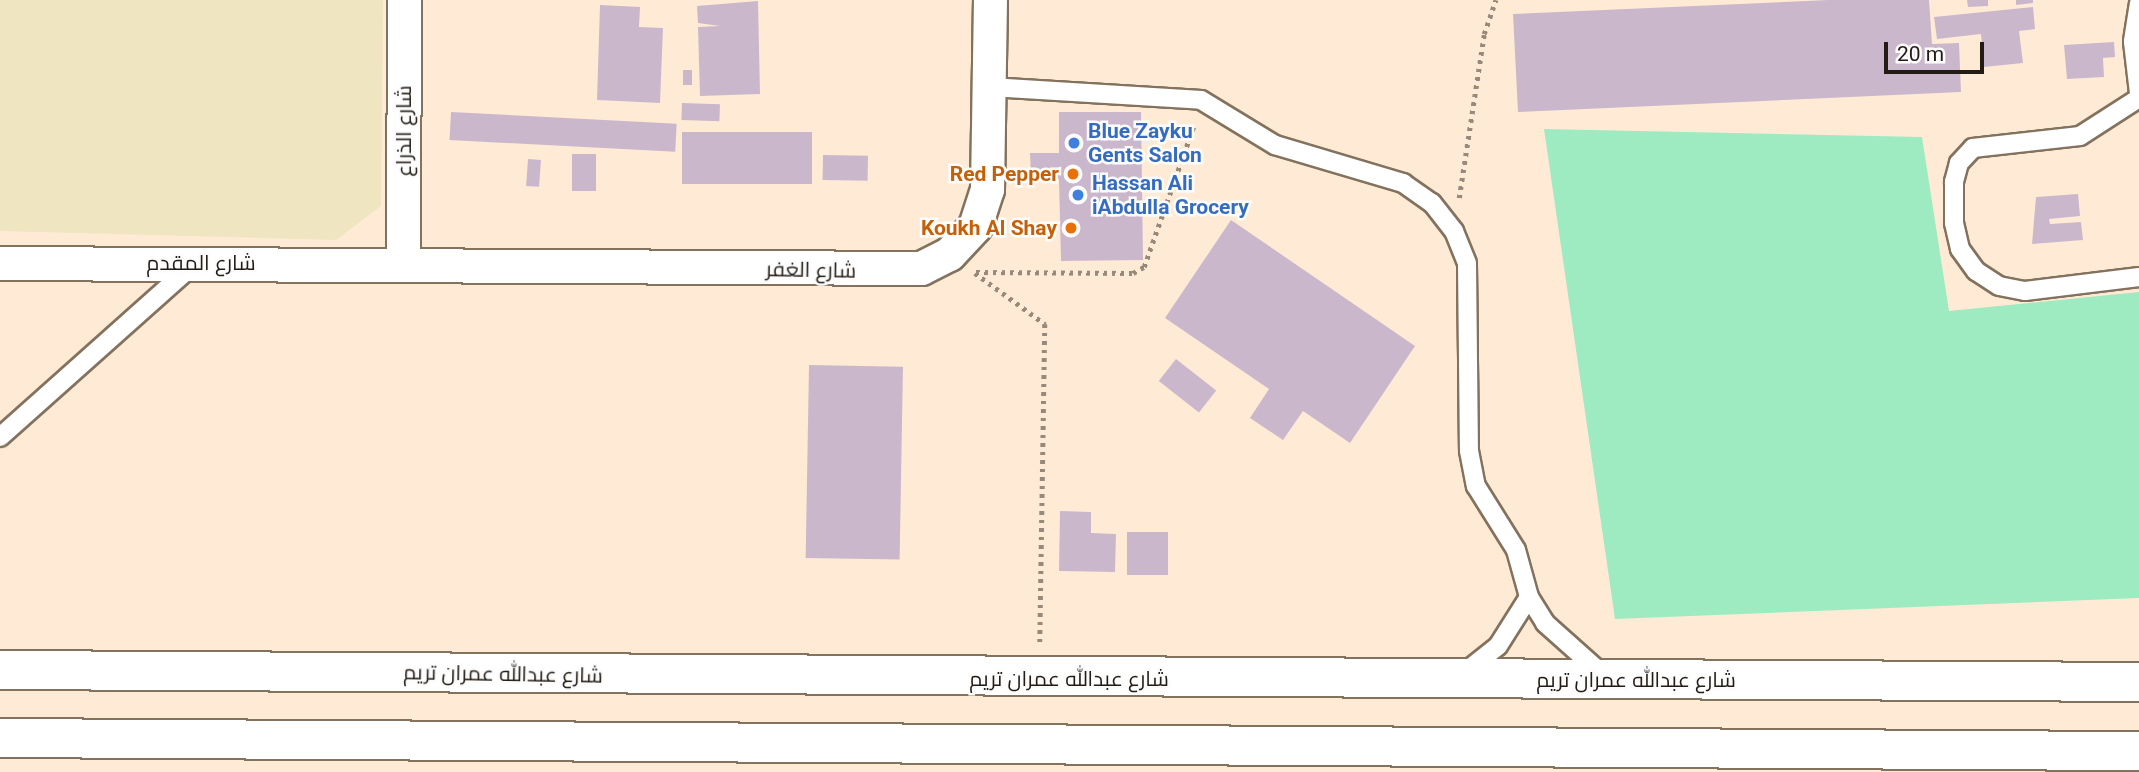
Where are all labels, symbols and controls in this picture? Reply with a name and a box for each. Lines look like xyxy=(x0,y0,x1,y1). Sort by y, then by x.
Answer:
scale bar xyxy=(1887,28,1987,72)
text: 20 m xyxy=(1897,42,1944,66)
street label: شارع الذراع xyxy=(391,85,417,177)
place label: Blue Zayku Gents Salon xyxy=(1088,118,1202,168)
marker: Blue Zayku Gents Salon xyxy=(1066,135,1082,151)
place label: Red Pepper xyxy=(950,161,1059,187)
marker: Red Pepper xyxy=(1065,166,1081,182)
place label: Hassan Ali iAbdulla Grocery xyxy=(1092,170,1249,220)
marker: Hassan Ali iAbdulla Grocery xyxy=(1070,187,1086,203)
place label: Koukh Al Shay xyxy=(921,215,1057,241)
marker: Koukh Al Shay xyxy=(1063,220,1079,236)
street label: شارع المقدم xyxy=(146,250,256,276)
street label: شارع الغفر xyxy=(766,257,856,283)
street label: شارع عبدالله عمران تريم xyxy=(403,660,603,688)
street label: شارع عبدالله عمران تريم xyxy=(969,666,1169,692)
street label: شارع عبدالله عمران تريم xyxy=(1536,667,1736,693)

